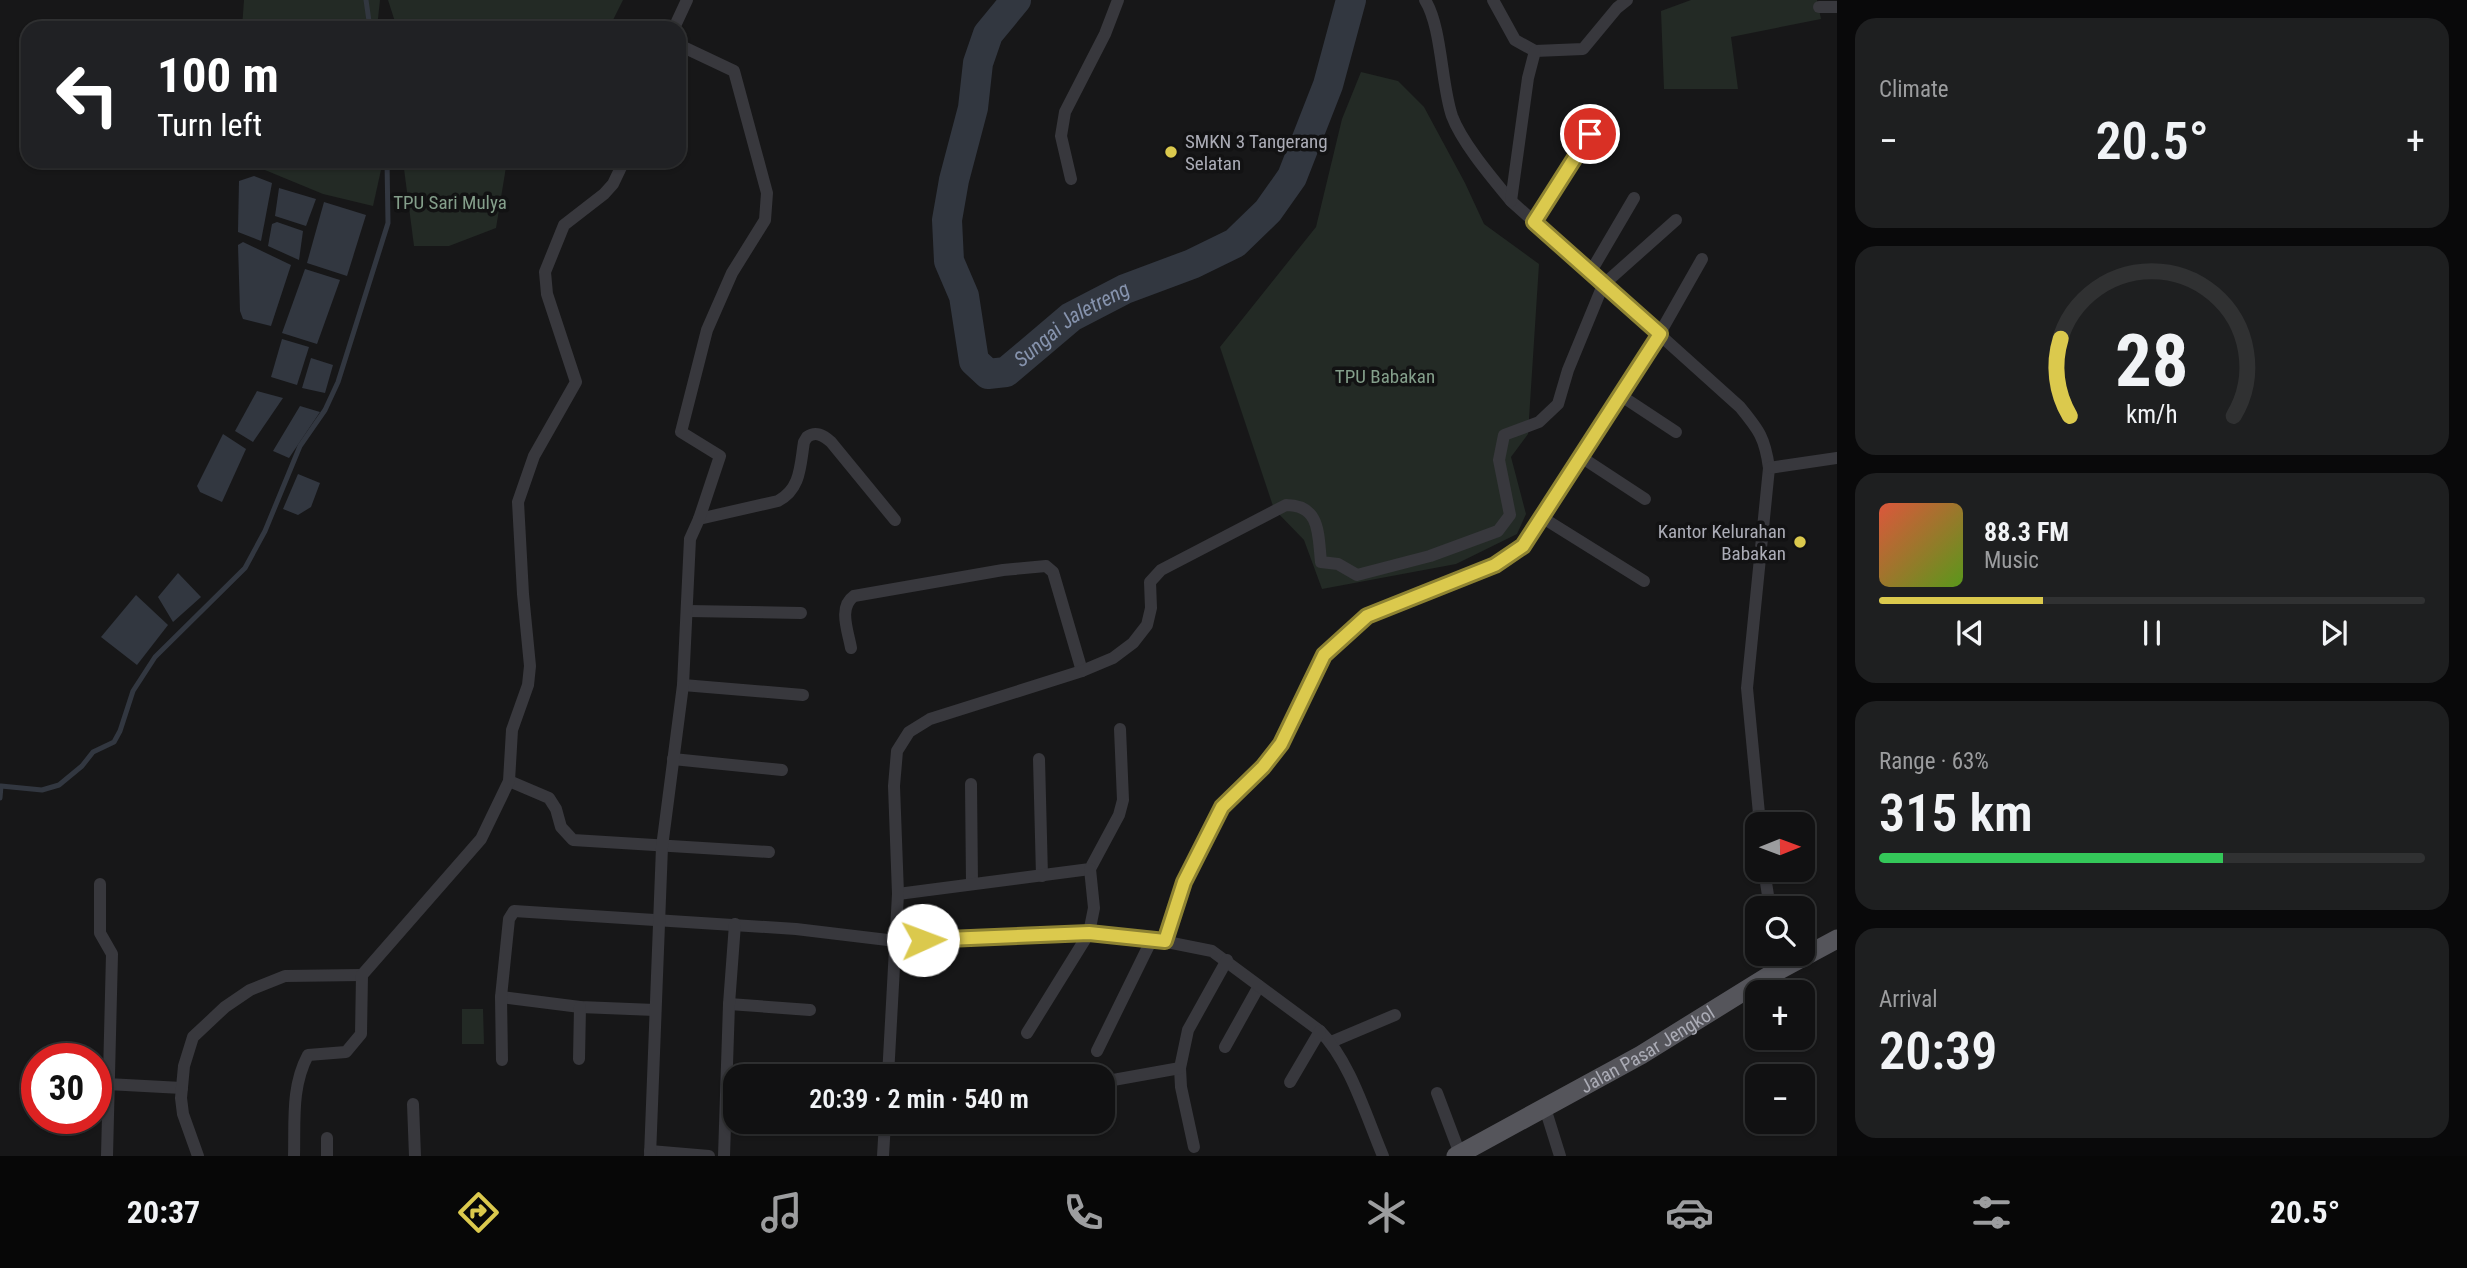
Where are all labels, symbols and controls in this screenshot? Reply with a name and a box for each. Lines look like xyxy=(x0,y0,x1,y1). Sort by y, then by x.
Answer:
text: 100 m xyxy=(157,47,279,104)
icon: left xyxy=(42,49,133,140)
text: Climate xyxy=(1879,76,1949,103)
pin xyxy=(1560,104,1620,164)
text: Turn left xyxy=(157,106,262,144)
text: 20.5° xyxy=(2095,111,2209,172)
icon: arrive xyxy=(1571,115,1609,153)
text: − xyxy=(1879,119,1898,163)
text: + xyxy=(2406,119,2425,163)
place label: SMKN 3 Tangerang Selatan xyxy=(1185,130,1328,175)
marker: SMKN 3 Tangerang Selatan xyxy=(1163,144,1179,160)
park label: TPU Sari Mulya xyxy=(393,191,507,214)
water label: Sungai Jaletreng xyxy=(1009,277,1133,372)
text: 28 xyxy=(2115,319,2189,405)
park label: TPU Babakan xyxy=(1335,365,1435,388)
text: km/h xyxy=(2126,400,2178,429)
text: 88.3 FM xyxy=(1984,517,2069,547)
place label: Kantor Kelurahan Babakan xyxy=(1658,520,1786,565)
marker: Kantor Kelurahan Babakan xyxy=(1792,534,1808,550)
text: Music xyxy=(1984,547,2039,574)
icon: previous xyxy=(1951,614,1989,652)
icon: pause xyxy=(2133,614,2171,652)
icon: next xyxy=(2315,614,2353,652)
text: Range · 63% xyxy=(1879,748,1989,775)
text: 315 km xyxy=(1879,783,2033,844)
north arrow xyxy=(1745,812,1815,882)
map controls xyxy=(1745,812,1815,1134)
button: search xyxy=(1745,896,1815,966)
position arrow xyxy=(886,903,960,977)
button: + xyxy=(1745,980,1815,1050)
text: Arrival xyxy=(1879,986,1938,1013)
street label: Jalan Pasar Jengkol xyxy=(1576,1001,1719,1098)
text: 20:39 xyxy=(1879,1021,1997,1082)
speed limit sign: 30 xyxy=(21,1043,112,1134)
button: − xyxy=(1745,1064,1815,1134)
text: 20:39 · 2 min · 540 m xyxy=(809,1084,1029,1114)
icon: directions xyxy=(454,1188,503,1237)
icon: music xyxy=(757,1188,806,1237)
icon: phone xyxy=(1059,1188,1108,1237)
icon: climate xyxy=(1362,1188,1411,1237)
icon: car xyxy=(1665,1188,1714,1237)
icon: filters xyxy=(1967,1188,2016,1237)
text: 20:37 xyxy=(127,1193,200,1231)
text: 20.5° xyxy=(2270,1193,2340,1231)

